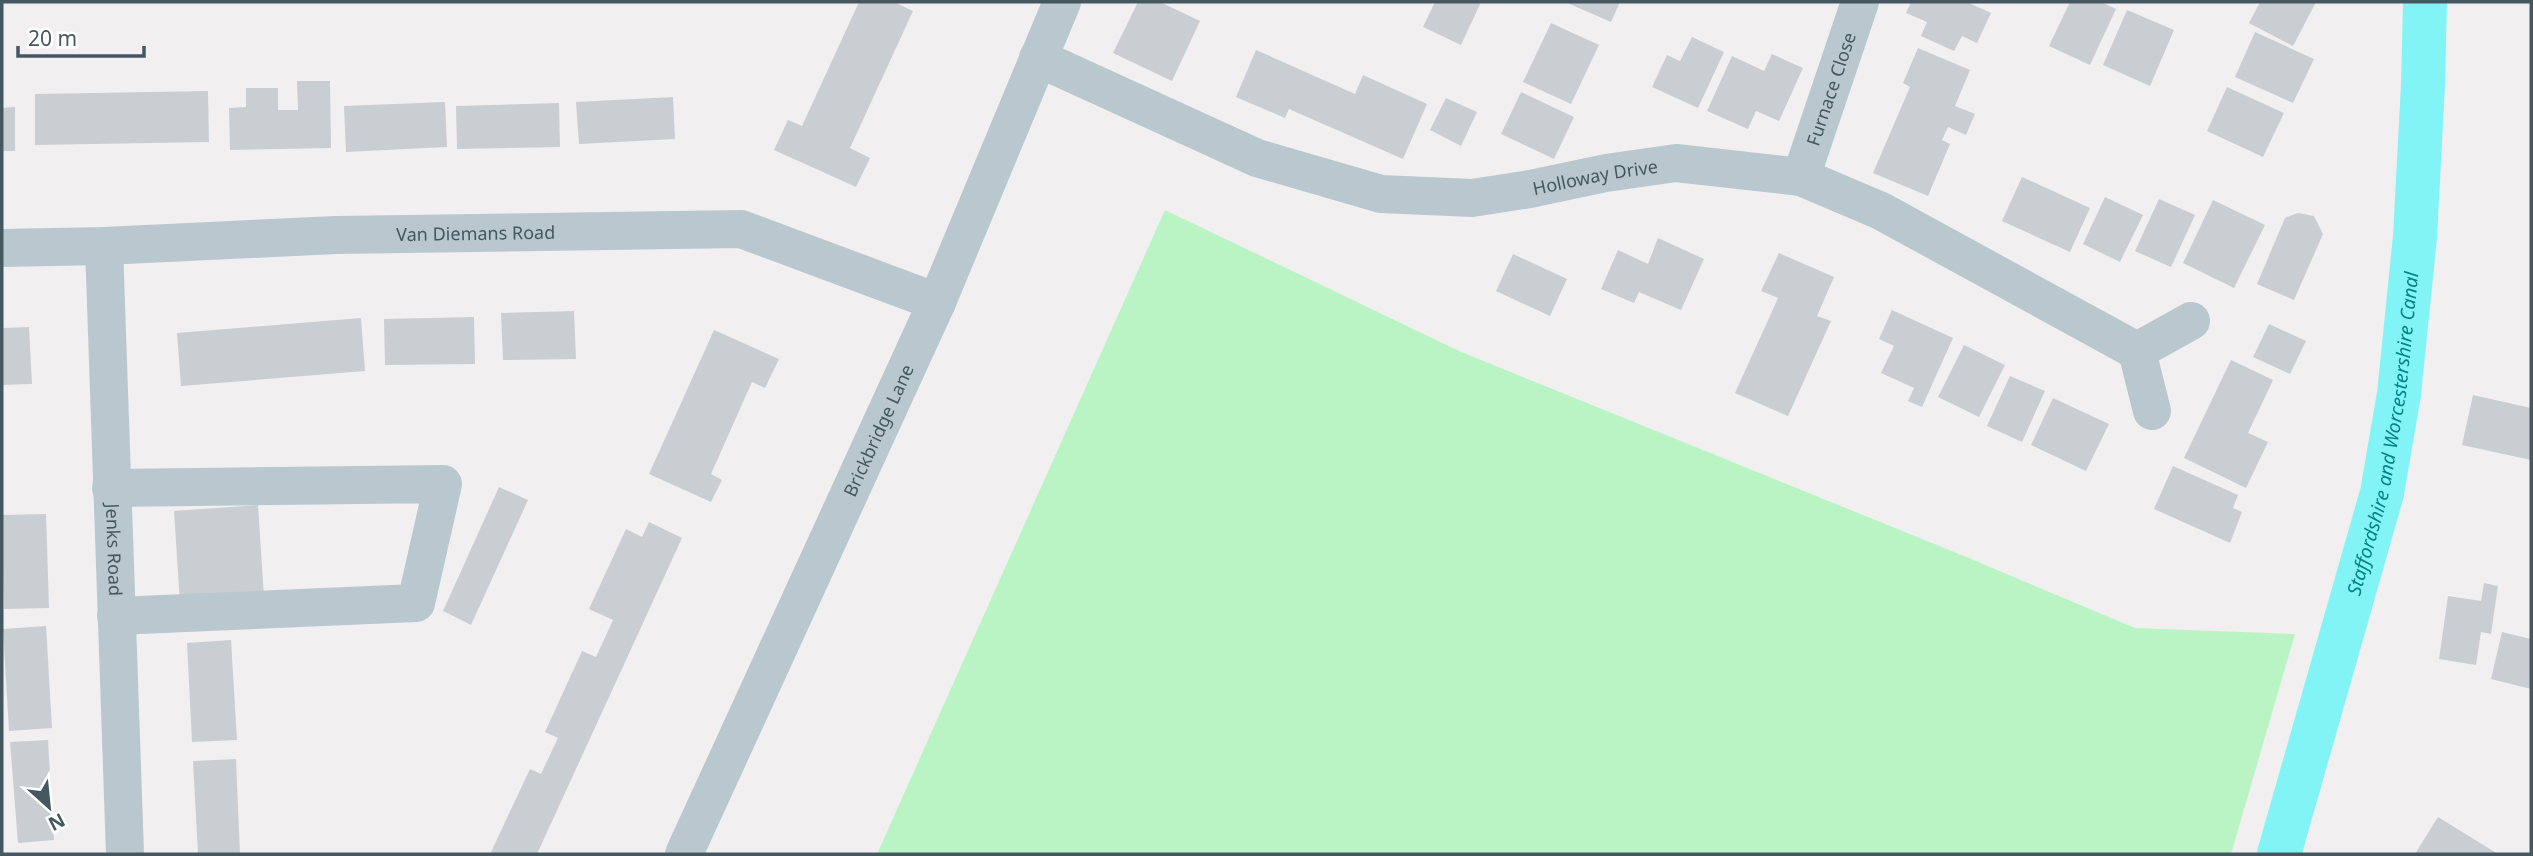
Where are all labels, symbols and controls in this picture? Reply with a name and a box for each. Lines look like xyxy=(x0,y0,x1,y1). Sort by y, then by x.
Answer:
scale bar xyxy=(18,14,144,58)
text: 20 m xyxy=(28,24,77,52)
street label: Furnace Close xyxy=(1800,29,1861,149)
street label: Holloway Drive xyxy=(1530,154,1659,200)
street label: Van Diemans Road xyxy=(396,220,555,246)
water label: Staffordshire and Worcestershire Canal xyxy=(2340,269,2424,598)
street label: Brickbridge Lane xyxy=(837,360,919,500)
street label: Jenks Road xyxy=(101,501,128,596)
north arrow xyxy=(14,772,84,842)
text: N xyxy=(44,807,70,837)

